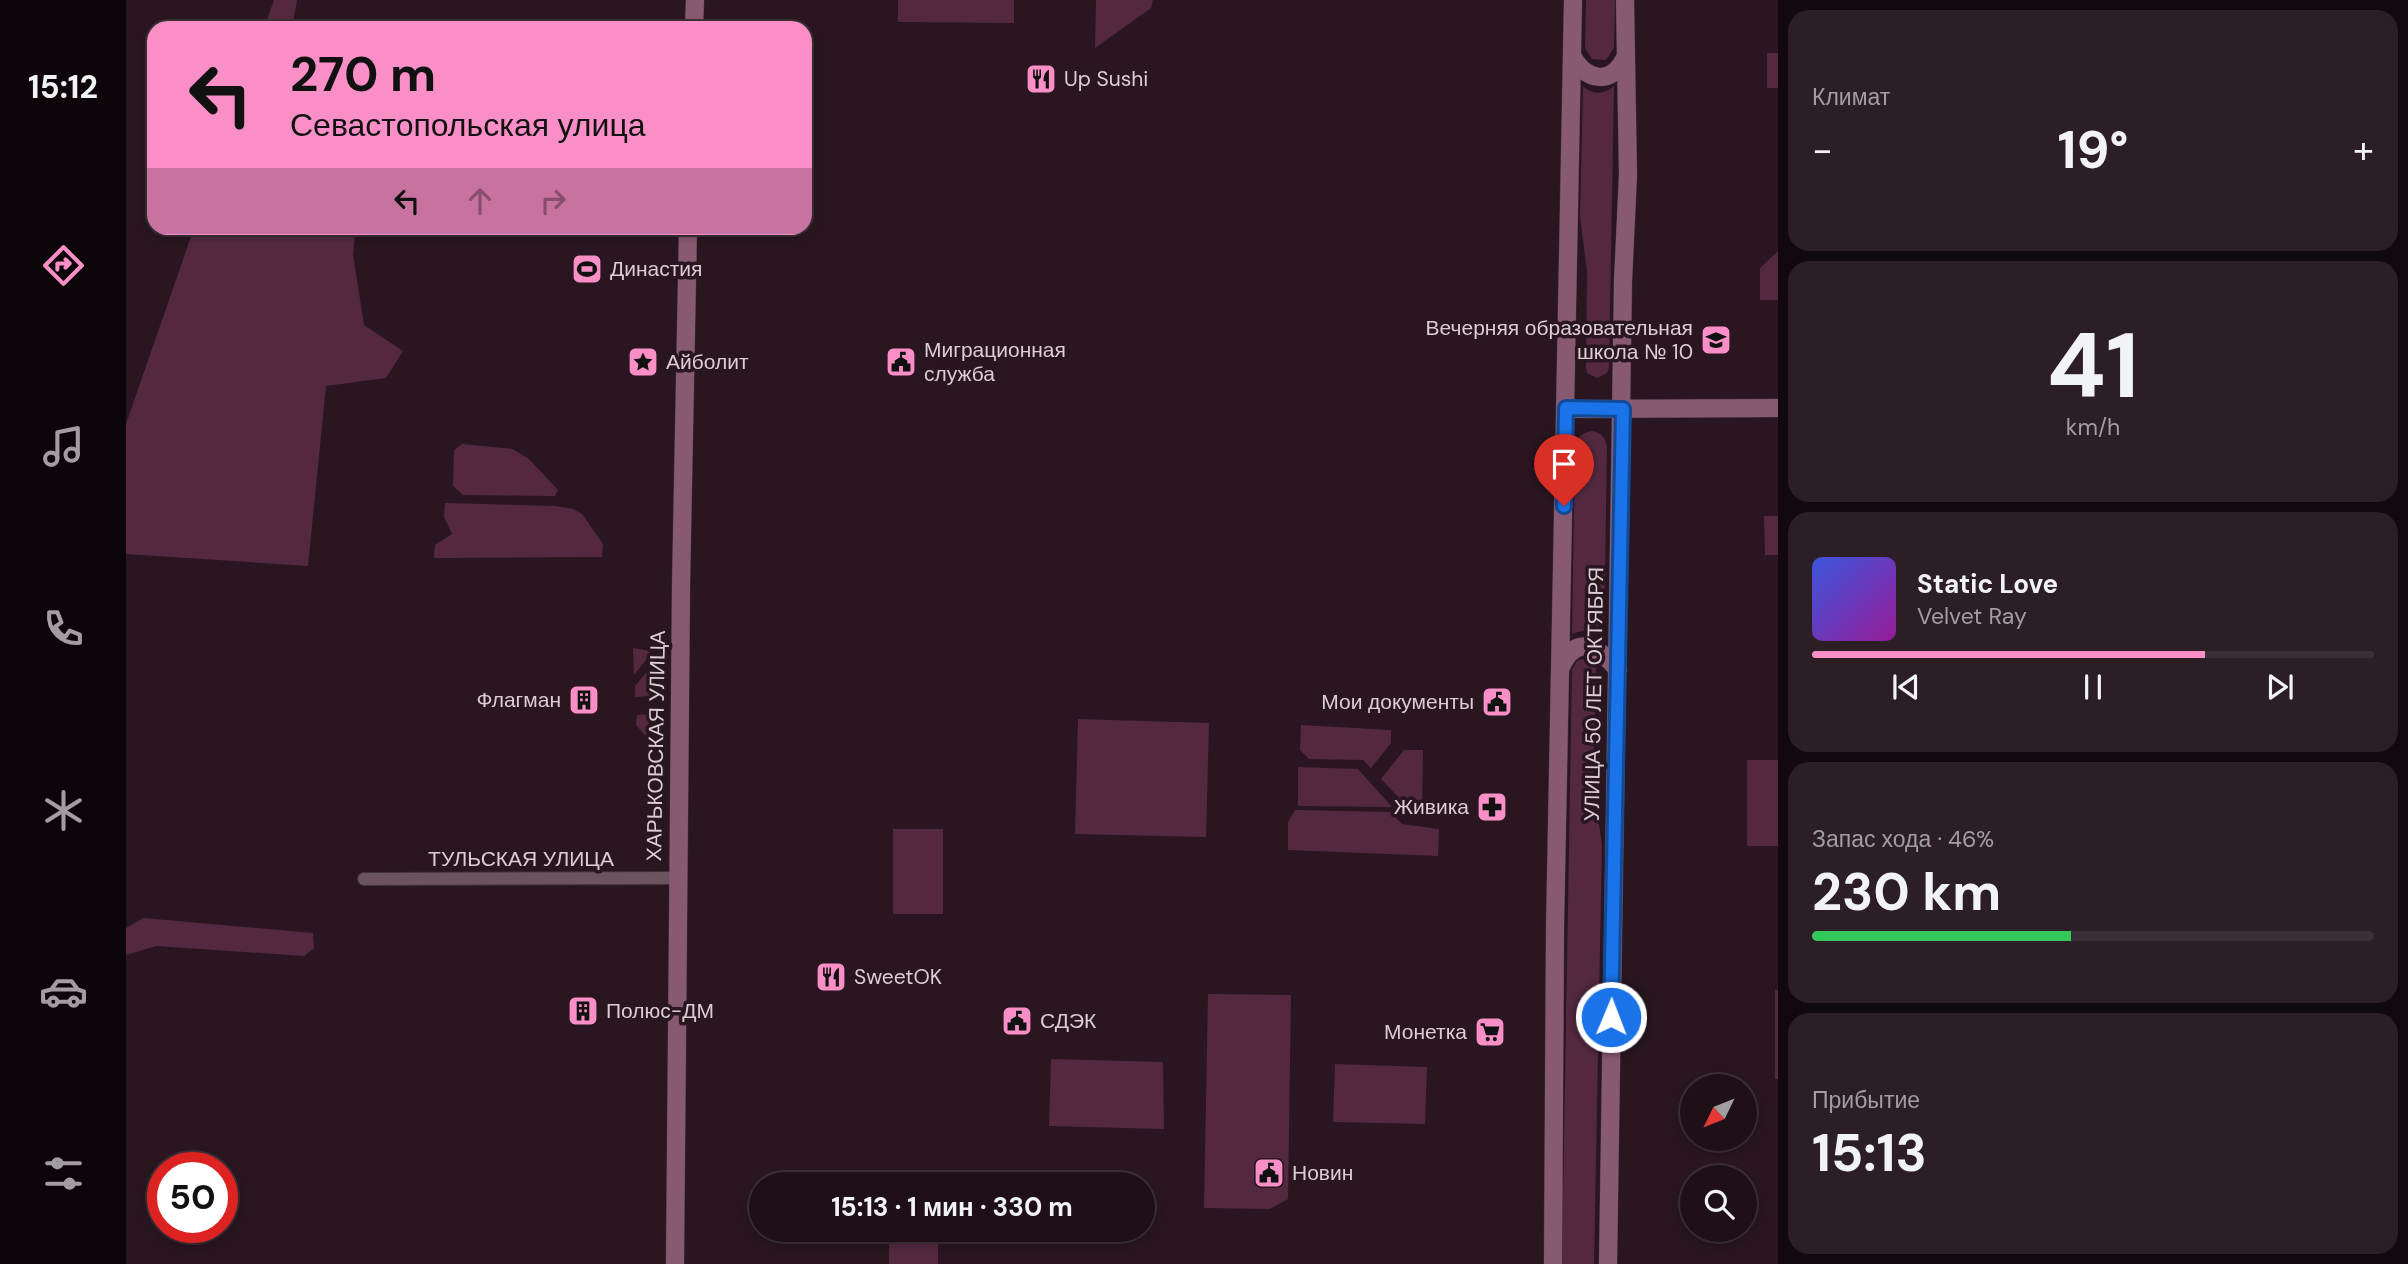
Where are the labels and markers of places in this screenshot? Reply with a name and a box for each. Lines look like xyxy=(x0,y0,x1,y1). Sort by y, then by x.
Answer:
restaurant icon: Up Sushi xyxy=(1024,62,1058,96)
place label: Up Sushi xyxy=(1064,65,1148,93)
sports icon: Династия xyxy=(570,252,604,286)
place label: Династия xyxy=(610,255,702,283)
place label: Вечерняя образовательная школа № 10 xyxy=(1426,314,1693,366)
school or university icon: Вечерняя образовательная школа № 10 xyxy=(1699,323,1733,357)
place label: Миграционная служба xyxy=(924,336,1066,388)
place icon: Айболит xyxy=(626,345,660,379)
public building icon: Миграционная служба xyxy=(884,345,918,379)
place label: Айболит xyxy=(666,348,749,376)
pin xyxy=(1534,434,1594,506)
building icon: Флагман xyxy=(567,683,601,717)
public building icon: Мои документы xyxy=(1480,685,1514,719)
place label: Флагман xyxy=(476,686,561,714)
place label: Мои документы xyxy=(1321,688,1474,716)
pharmacy icon: Живика xyxy=(1475,790,1509,824)
place label: Живика xyxy=(1394,793,1469,821)
restaurant icon: SweetOK xyxy=(814,960,848,994)
place label: SweetOK xyxy=(854,963,942,991)
building icon: Полюс-ДМ xyxy=(566,994,600,1028)
place label: Полюс-ДМ xyxy=(606,997,714,1025)
public building icon: СДЭК xyxy=(1000,1004,1034,1038)
place label: СДЭК xyxy=(1040,1007,1097,1035)
supermarket icon: Монетка xyxy=(1473,1015,1507,1049)
place label: Монетка xyxy=(1384,1018,1467,1046)
public building icon: Новин xyxy=(1252,1156,1286,1190)
place label: Новин xyxy=(1292,1159,1353,1187)

